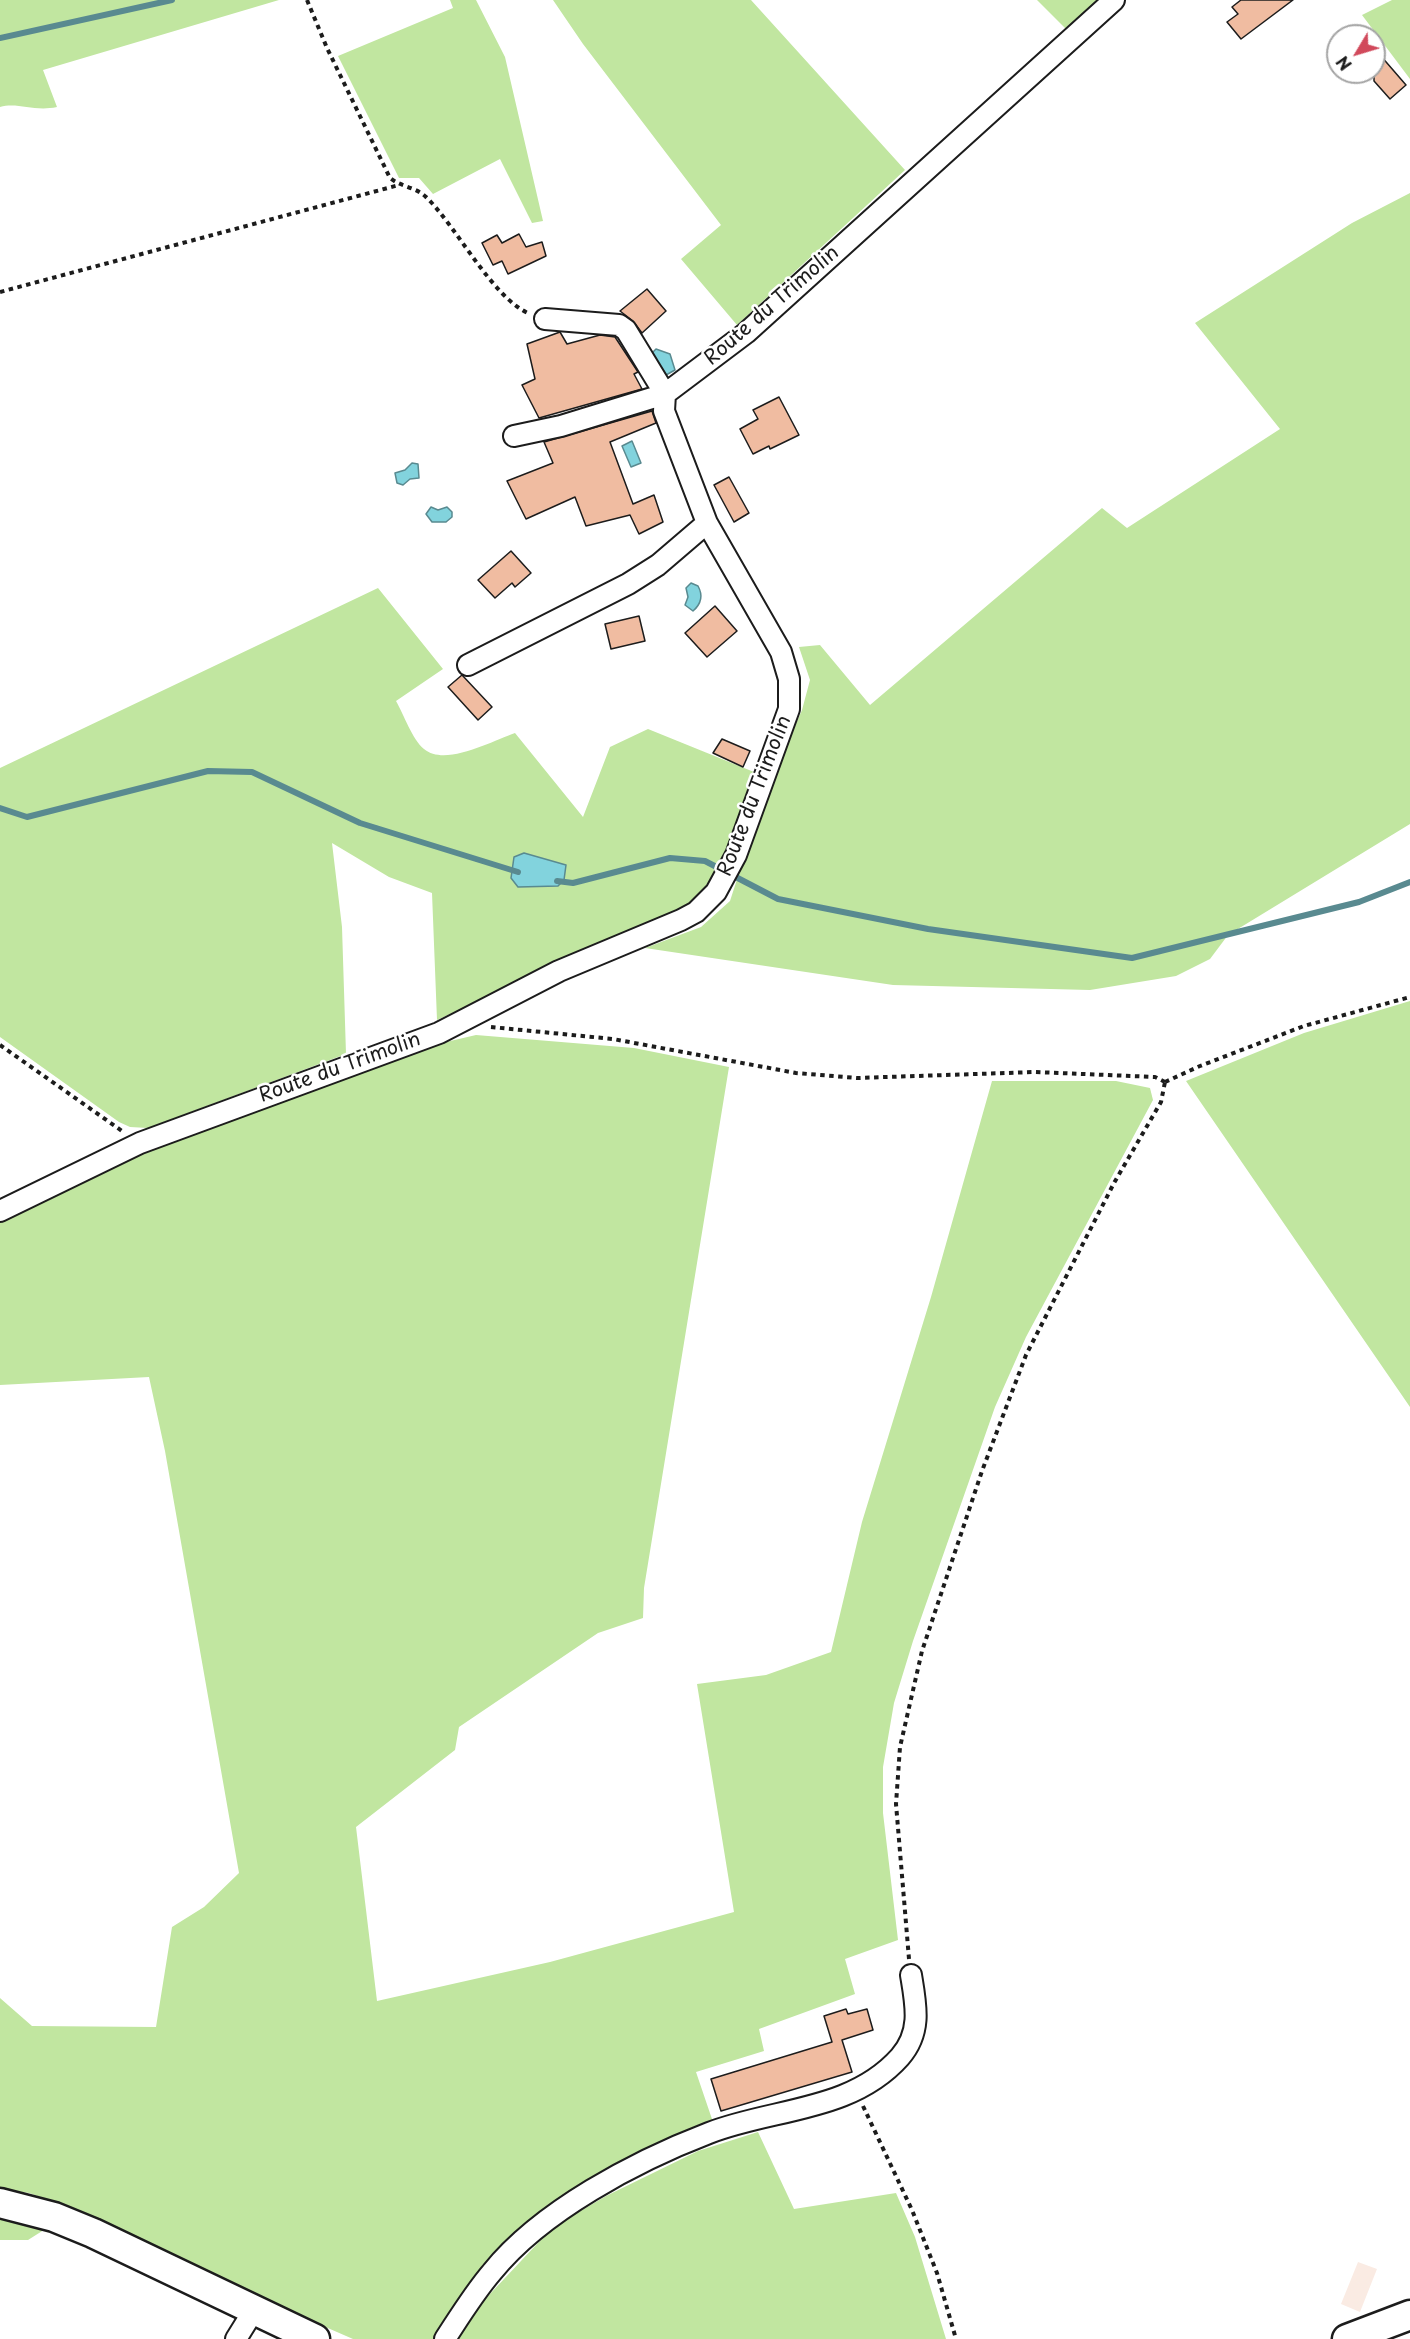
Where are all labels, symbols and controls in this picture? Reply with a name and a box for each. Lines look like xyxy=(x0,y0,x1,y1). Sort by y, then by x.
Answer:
north arrow xyxy=(1326,24,1386,84)
text: N xyxy=(1330,51,1357,76)
street label: Route du Trimolin xyxy=(700,241,844,371)
street label: Route du Trimolin xyxy=(713,712,797,880)
street label: Route du Trimolin xyxy=(256,1028,424,1108)

